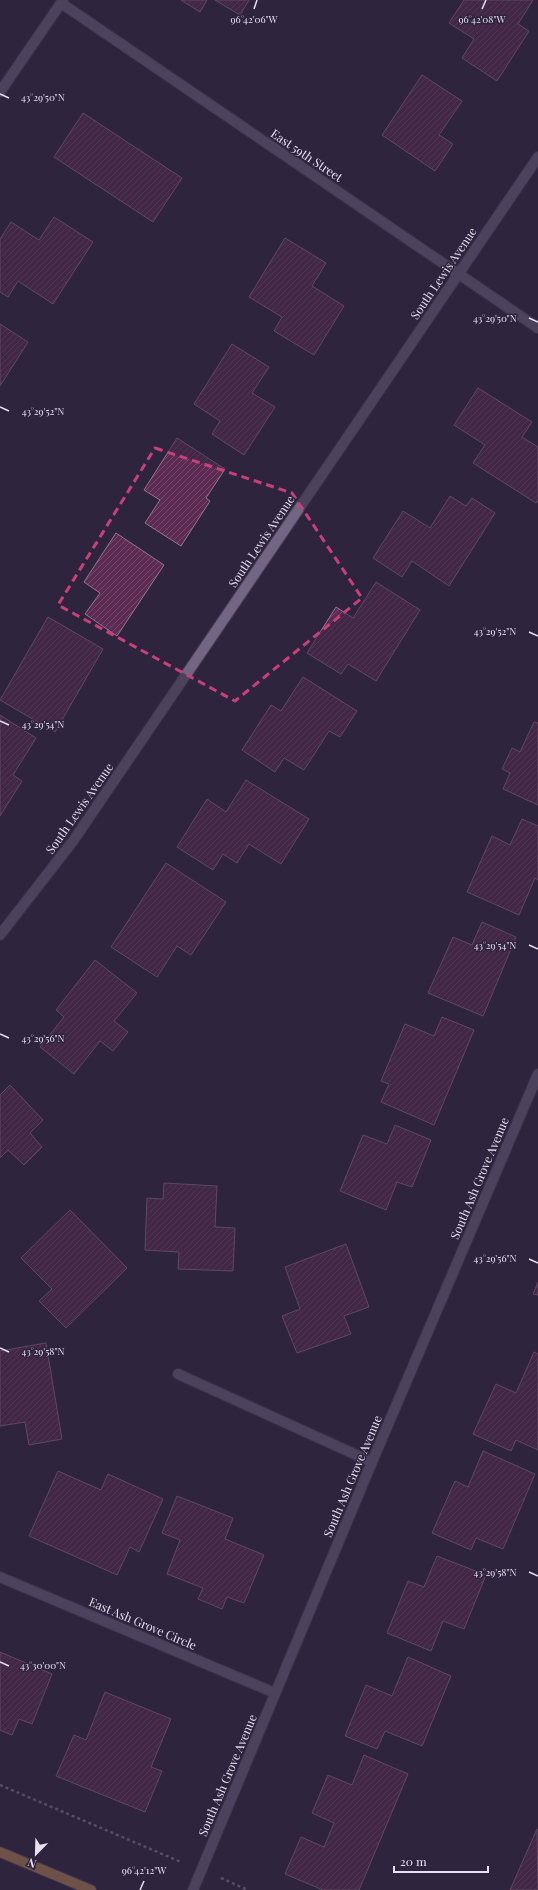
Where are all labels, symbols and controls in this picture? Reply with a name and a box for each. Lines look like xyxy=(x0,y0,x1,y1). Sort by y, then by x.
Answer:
text: 96°42'06"W xyxy=(231,12,278,26)
text: 96°42'08"W xyxy=(458,12,507,26)
text: 43°29'50"N xyxy=(21,90,65,104)
street label: East 59th Street xyxy=(268,125,347,185)
street label: South Lewis Avenue xyxy=(406,224,480,322)
text: 43°29'50"N xyxy=(473,311,517,325)
text: 43°29'52"N xyxy=(22,404,64,418)
street label: South Lewis Avenue xyxy=(224,492,298,590)
text: 43°29'52"N xyxy=(474,624,516,638)
text: 43°29'54"N xyxy=(22,717,64,731)
street label: South Lewis Avenue xyxy=(42,759,116,857)
text: 43°29'54"N xyxy=(474,938,516,952)
text: 43°29'56"N xyxy=(22,1031,64,1045)
street label: South Ash Grove Avenue xyxy=(446,1115,512,1241)
text: 43°29'56"N xyxy=(474,1251,516,1265)
text: 43°29'58"N xyxy=(21,1344,65,1358)
street label: South Ash Grove Avenue xyxy=(319,1413,385,1539)
text: 43°29'58"N xyxy=(473,1565,517,1579)
street label: East Ash Grove Circle xyxy=(87,1593,199,1653)
text: 43°30'00"N xyxy=(20,1658,66,1672)
street label: South Ash Grove Avenue xyxy=(194,1712,260,1838)
north arrow xyxy=(16,1834,56,1874)
scale bar xyxy=(394,1848,488,1874)
text: 20 m xyxy=(400,1853,427,1869)
text: N xyxy=(25,1855,38,1872)
text: 96°42'12"W xyxy=(122,1863,167,1877)

